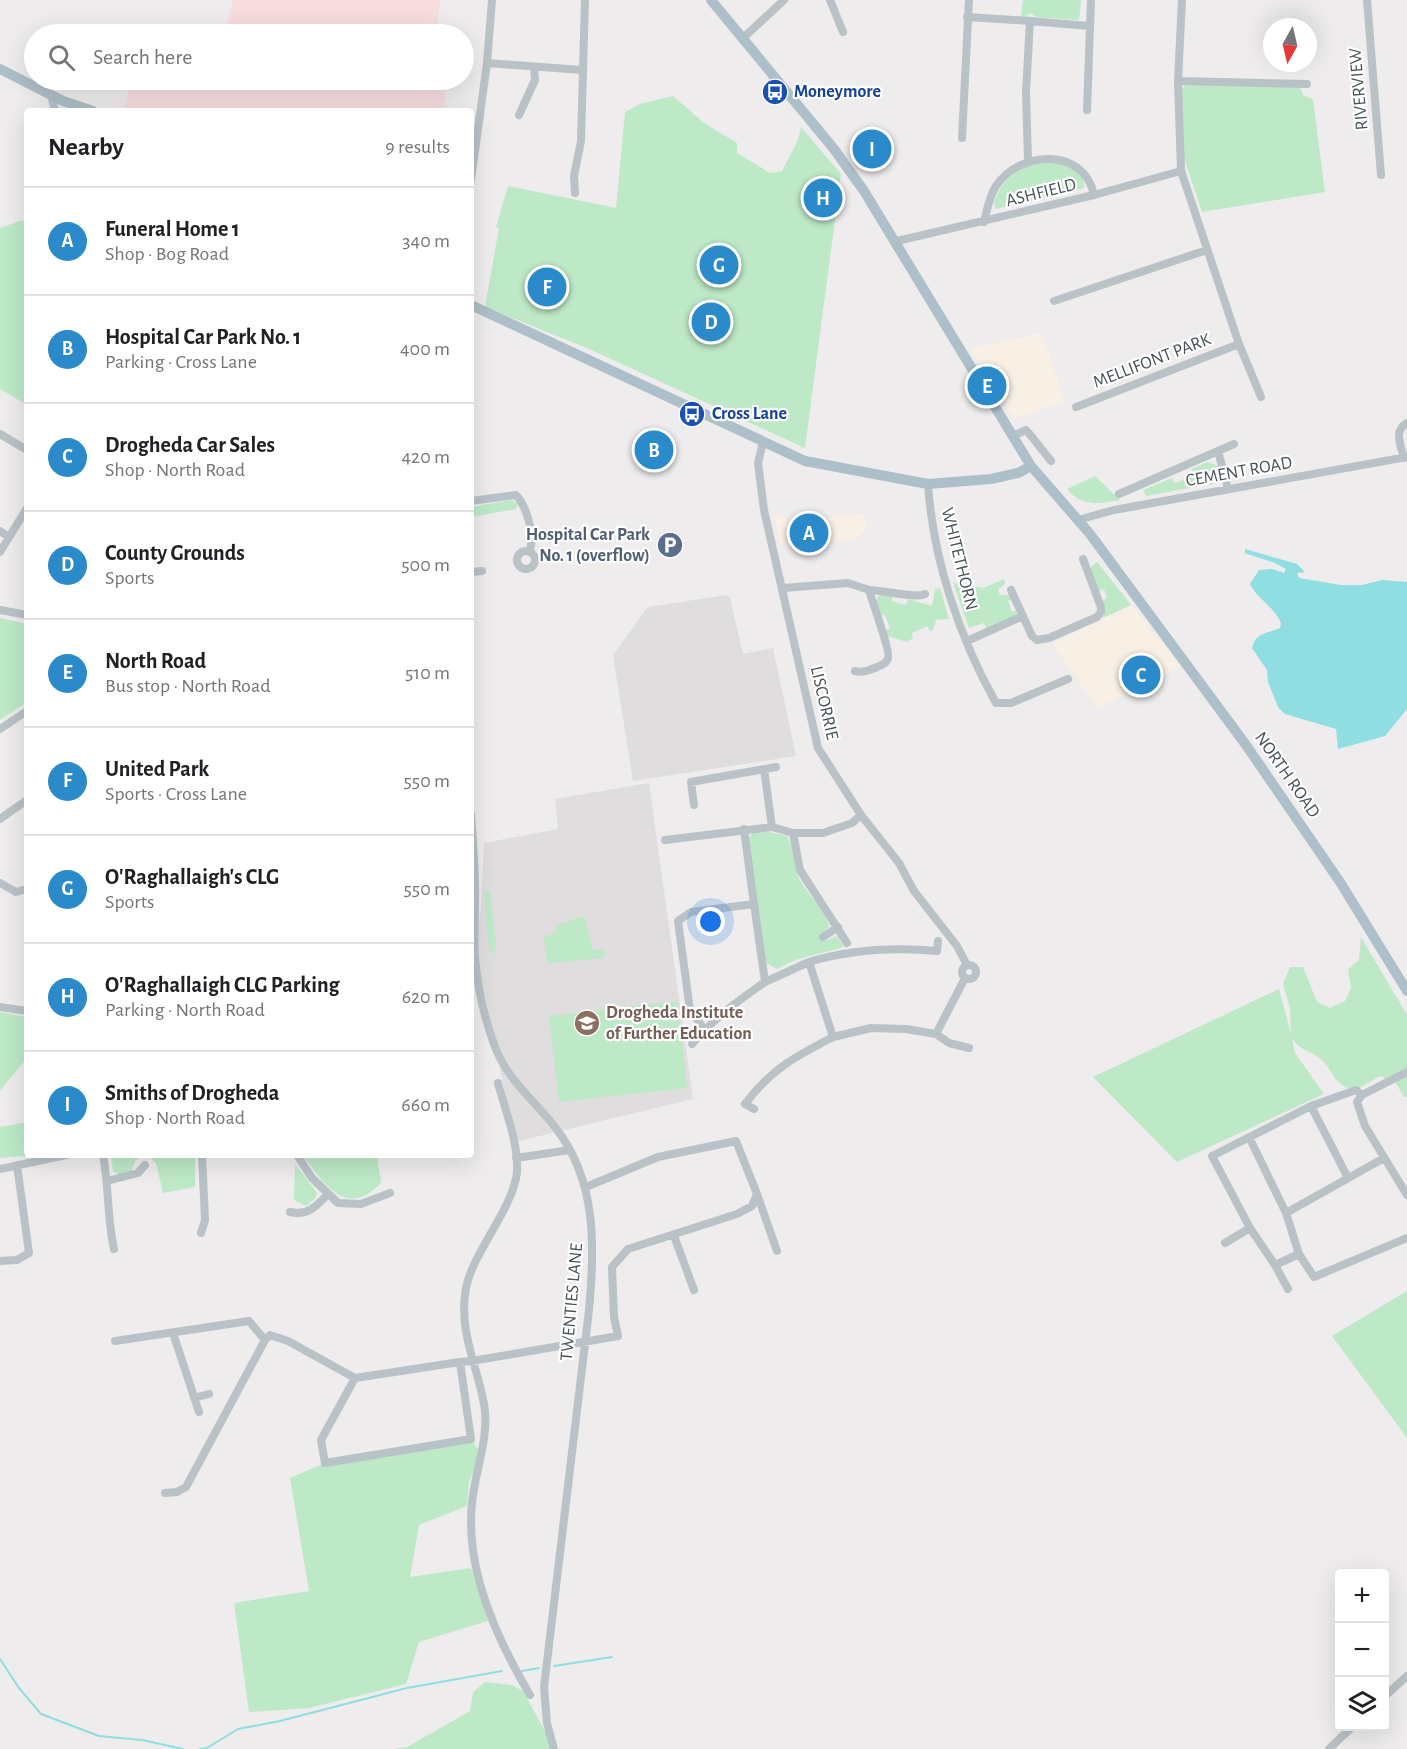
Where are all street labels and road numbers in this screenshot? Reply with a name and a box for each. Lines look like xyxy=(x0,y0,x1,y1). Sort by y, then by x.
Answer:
street label: RIVERVIEW xyxy=(1346,47,1372,131)
street label: ASHFIELD xyxy=(1004,176,1078,210)
street label: MELLIFONT PARK xyxy=(1091,330,1213,392)
street label: CEMENT ROAD xyxy=(1184,454,1294,490)
street label: WHITETHORN xyxy=(938,506,980,612)
street label: LISCORRIE xyxy=(807,664,841,742)
street label: NORTH ROAD xyxy=(1251,729,1323,821)
street label: TWENTIES LANE xyxy=(558,1242,586,1362)

